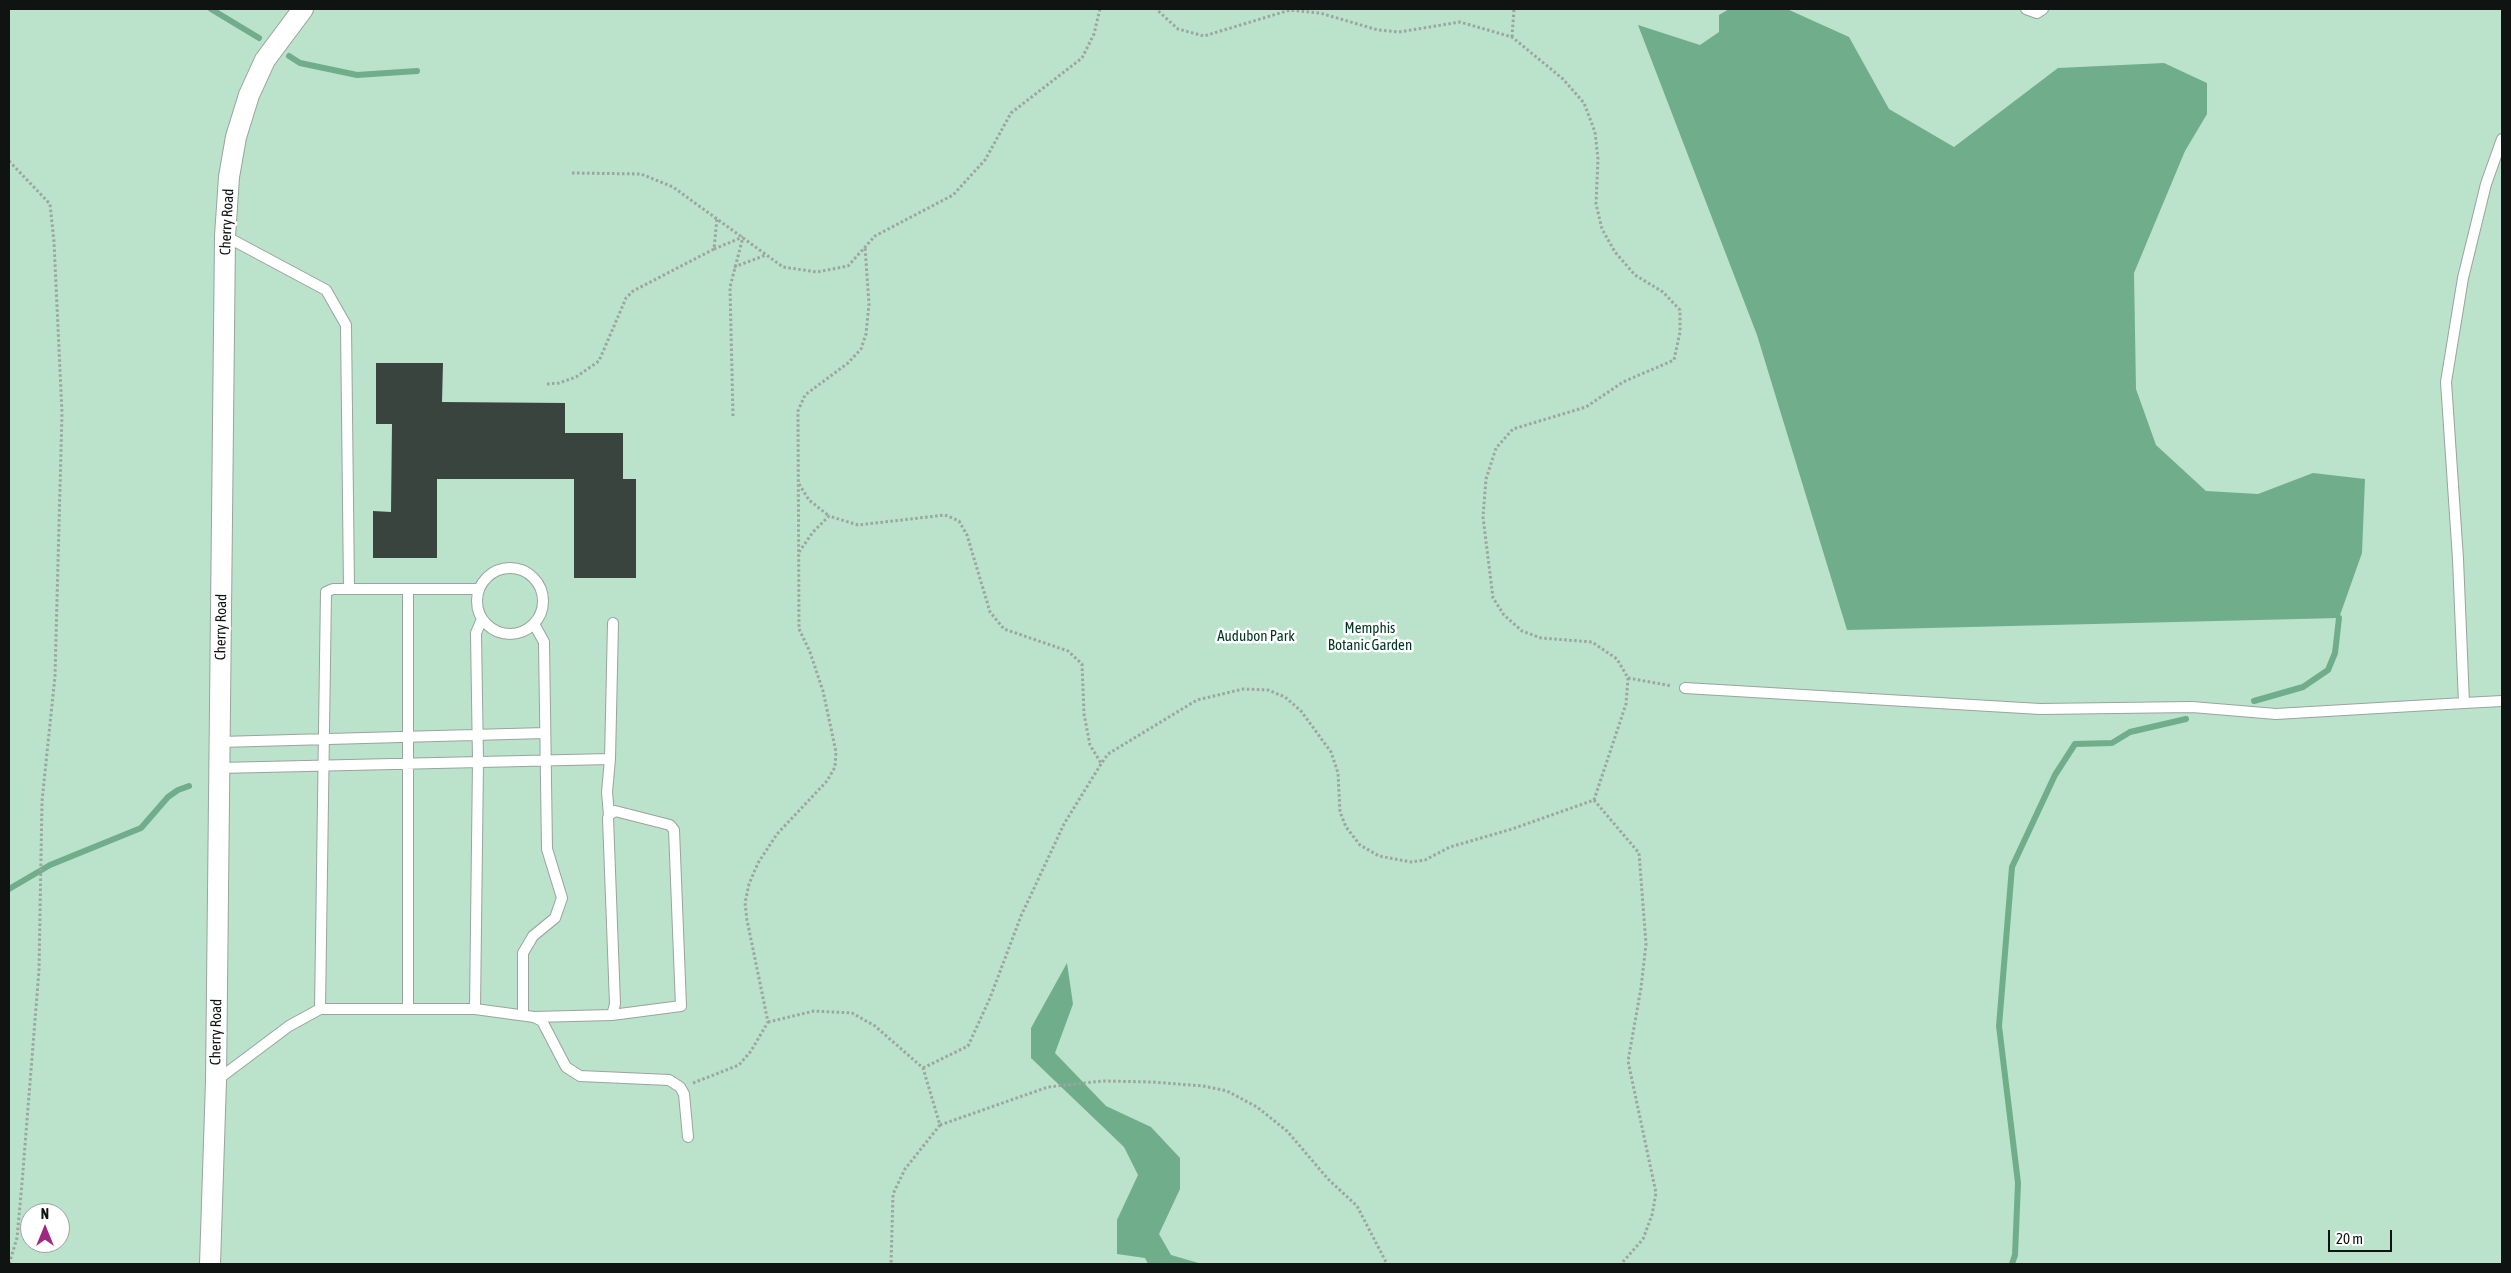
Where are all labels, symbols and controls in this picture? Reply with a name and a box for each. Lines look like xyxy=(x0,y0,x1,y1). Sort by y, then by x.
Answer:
street label: Cherry Road xyxy=(216,188,238,256)
street label: Cherry Road xyxy=(211,594,231,660)
park label: Memphis Botanic Garden xyxy=(1328,619,1412,654)
park label: Audubon Park xyxy=(1217,627,1295,645)
street label: Cherry Road xyxy=(206,999,226,1065)
north arrow xyxy=(20,1203,70,1253)
text: N xyxy=(41,1206,49,1222)
scale bar xyxy=(2331,1220,2395,1252)
text: 20 m xyxy=(2336,1230,2363,1247)

